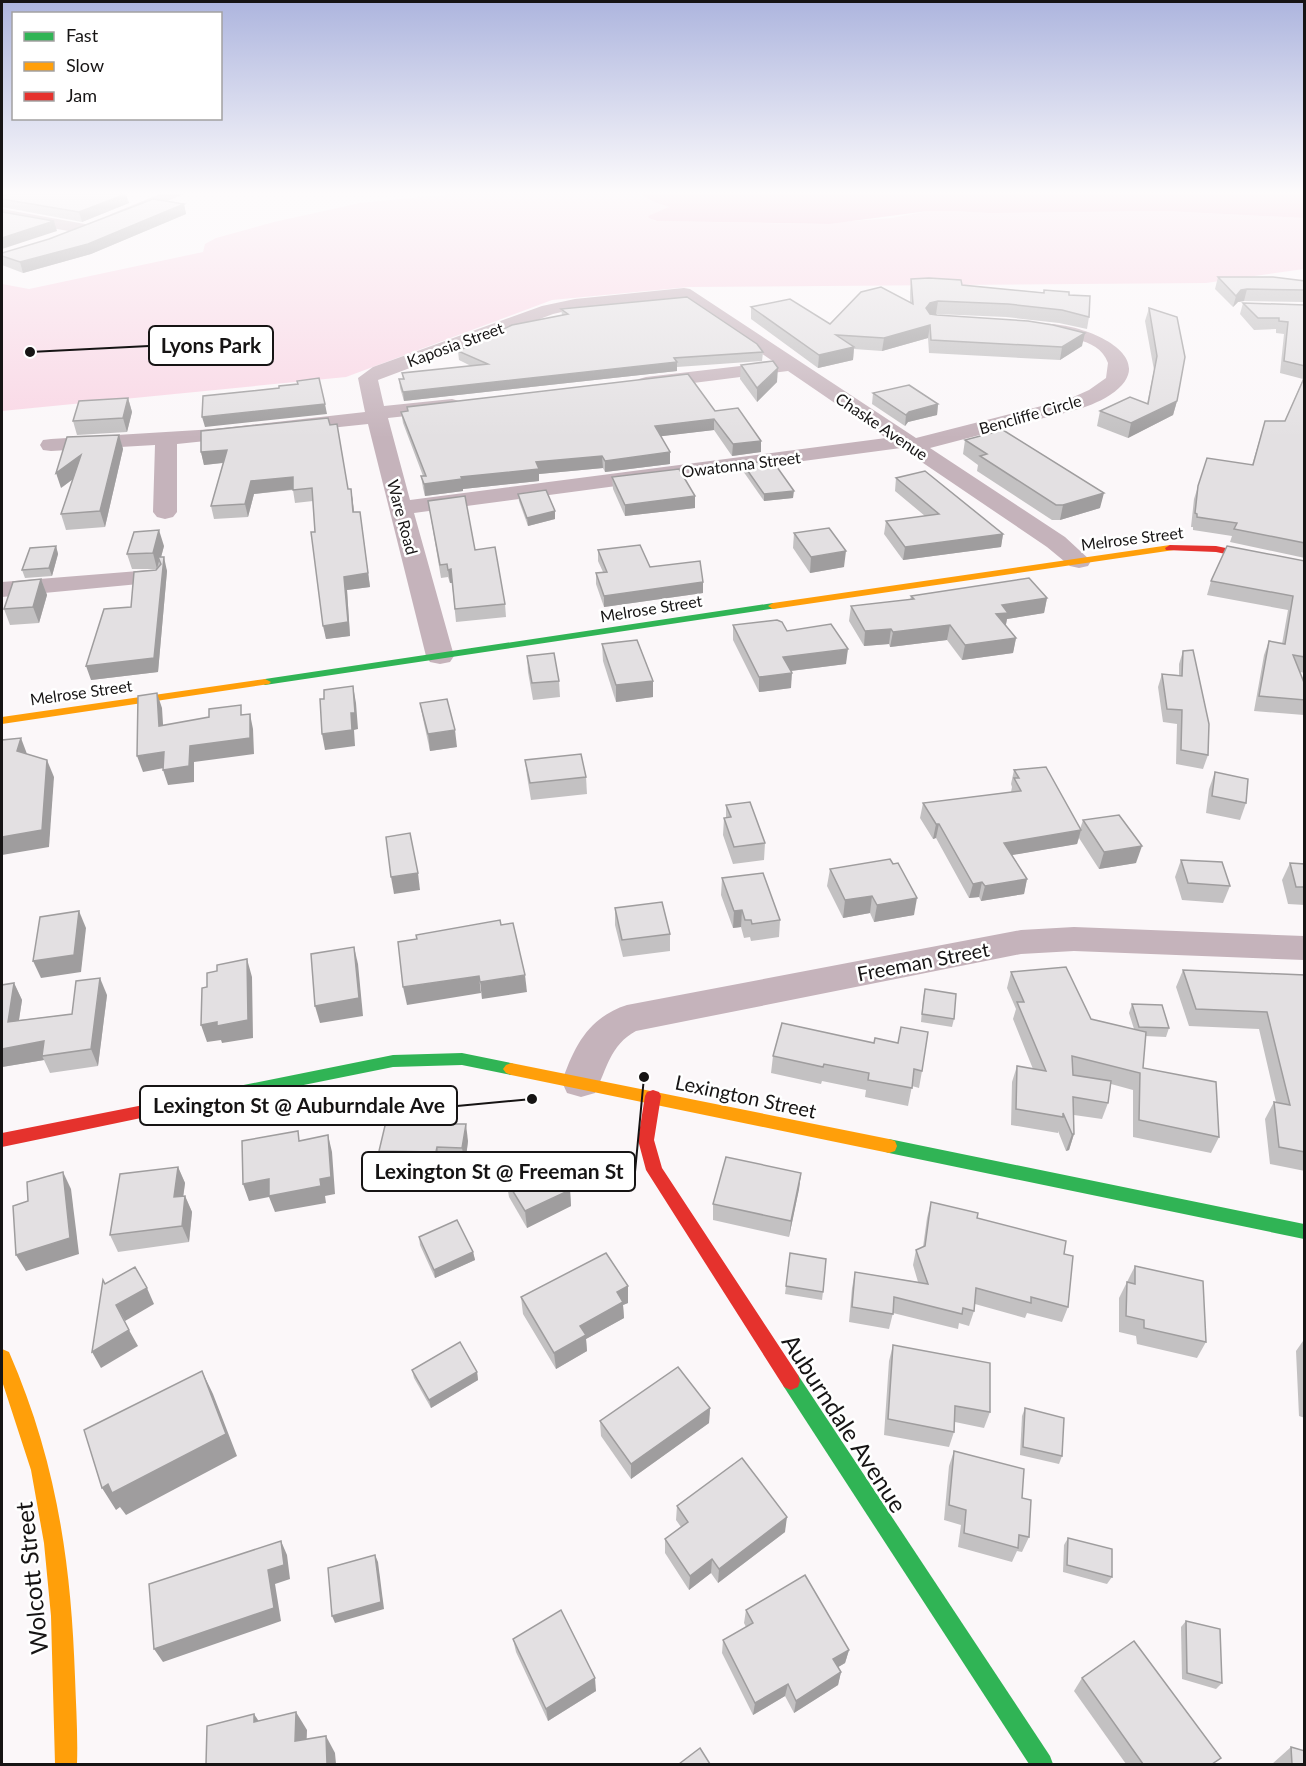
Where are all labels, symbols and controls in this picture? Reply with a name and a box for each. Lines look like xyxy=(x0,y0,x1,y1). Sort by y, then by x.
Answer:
legend xyxy=(12,12,222,120)
text: Fast xyxy=(66,24,99,46)
text: Slow xyxy=(66,54,104,76)
text: Jam xyxy=(66,84,97,106)
street label: Kaposia Street xyxy=(404,318,506,370)
callout: Lyons Park xyxy=(149,326,273,365)
text: Lyons Park xyxy=(161,332,262,357)
street label: Chaske Avenue xyxy=(832,388,932,464)
street label: Bencliffe Circle xyxy=(977,390,1083,438)
street label: Owatonna Street xyxy=(680,447,802,481)
street label: Ware Road xyxy=(384,477,422,557)
street label: Melrose Street xyxy=(1080,522,1185,554)
street label: Melrose Street xyxy=(599,591,704,625)
street label: Melrose Street xyxy=(29,675,134,709)
street label: Freeman Street xyxy=(855,936,991,986)
street label: Lexington Street xyxy=(673,1069,819,1123)
callout: Lexington St @ Auburndale Ave xyxy=(140,1086,457,1125)
text: Lexington St @ Auburndale Ave xyxy=(153,1092,445,1117)
callout: Lexington St @ Freeman St xyxy=(362,1152,635,1191)
text: Lexington St @ Freeman St xyxy=(374,1158,624,1183)
street label: Auburndale Avenue xyxy=(777,1328,913,1518)
street label: Wolcott Street xyxy=(9,1500,53,1656)

